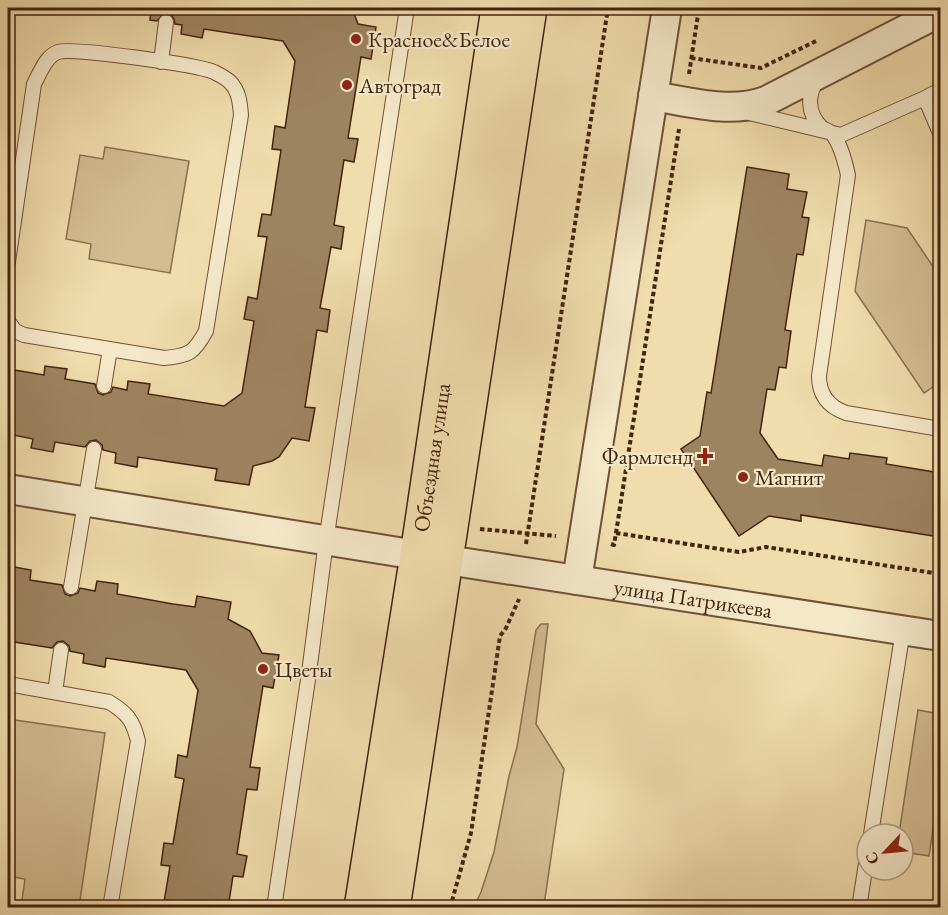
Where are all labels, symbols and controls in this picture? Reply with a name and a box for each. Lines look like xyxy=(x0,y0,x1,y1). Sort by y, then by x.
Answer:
place label: Красное&Белое xyxy=(368,25,510,54)
marker: Красное&Белое xyxy=(349,32,363,46)
place label: Автоград xyxy=(358,71,441,100)
marker: Автоград xyxy=(340,78,354,92)
street label: Объездная улица xyxy=(406,381,457,534)
place label: Фармленд xyxy=(602,442,693,471)
marker: Фармленд xyxy=(698,449,712,463)
place label: Магнит xyxy=(755,463,823,492)
marker: Магнит xyxy=(736,470,750,484)
street label: улица Патрикеева xyxy=(612,571,775,624)
place label: Цветы xyxy=(275,655,332,684)
marker: Цветы xyxy=(256,662,270,676)
north arrow xyxy=(855,822,915,882)
text: С xyxy=(860,849,884,868)

